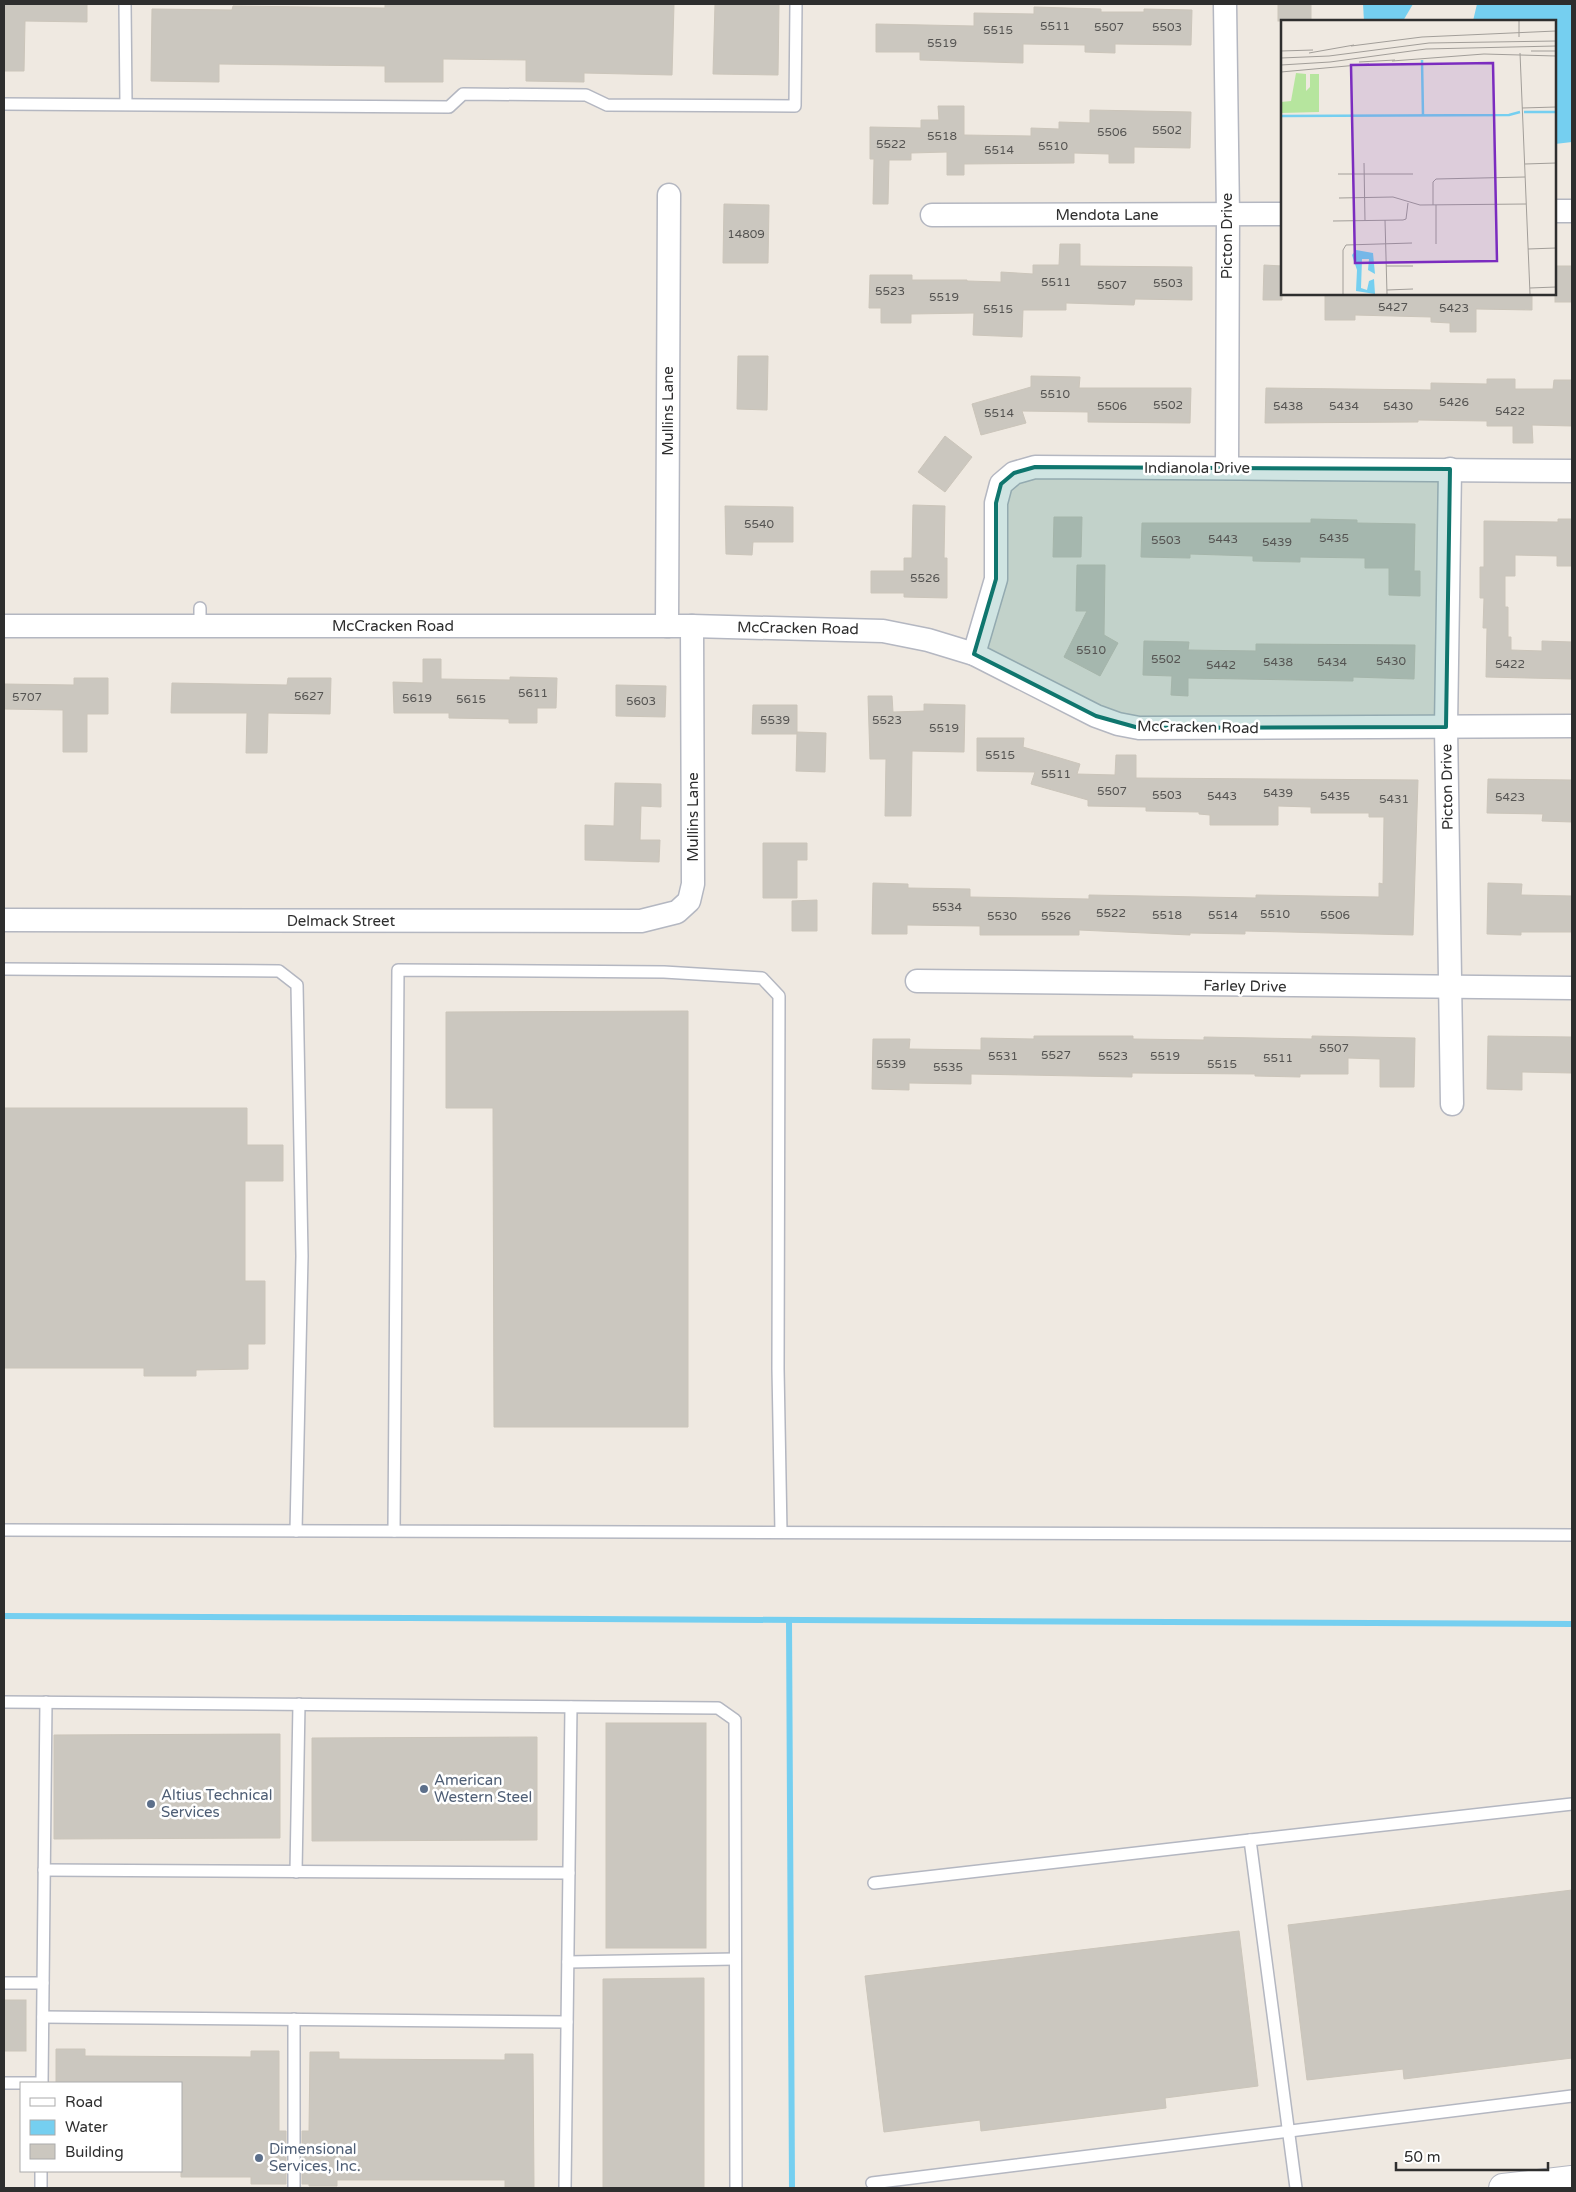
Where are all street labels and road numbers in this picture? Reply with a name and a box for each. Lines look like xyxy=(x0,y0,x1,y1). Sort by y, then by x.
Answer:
street label: Picton Drive xyxy=(1218,193,1236,279)
street label: Mendota Lane xyxy=(1055,206,1159,224)
street label: Mullins Lane xyxy=(659,366,677,456)
street label: Indianola Drive xyxy=(1144,459,1250,477)
street label: McCracken Road xyxy=(332,617,454,635)
street label: McCracken Road xyxy=(737,618,859,638)
street label: McCracken Road xyxy=(1137,717,1259,737)
street label: Picton Drive xyxy=(1437,744,1457,830)
street label: Mullins Lane xyxy=(684,772,702,862)
street label: Delmack Street xyxy=(287,912,395,930)
street label: Farley Drive xyxy=(1203,976,1287,996)

